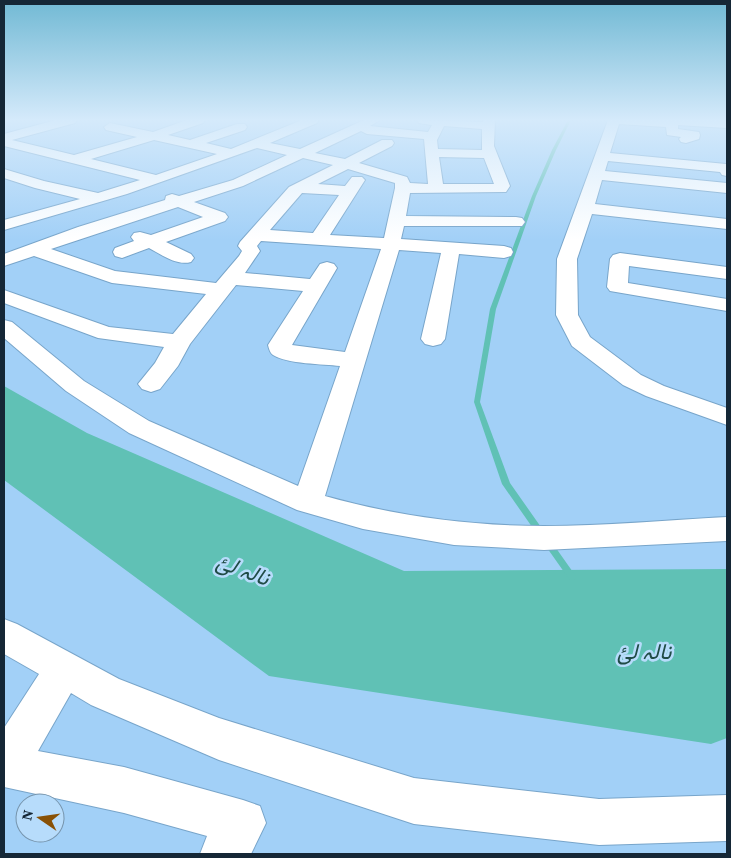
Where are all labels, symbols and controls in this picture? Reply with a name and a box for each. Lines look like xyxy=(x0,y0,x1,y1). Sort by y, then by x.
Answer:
water label: نالہ لئ xyxy=(212,546,275,593)
water label: نالہ لئ xyxy=(617,636,673,666)
north arrow xyxy=(15,793,65,843)
text: N xyxy=(16,808,38,822)

